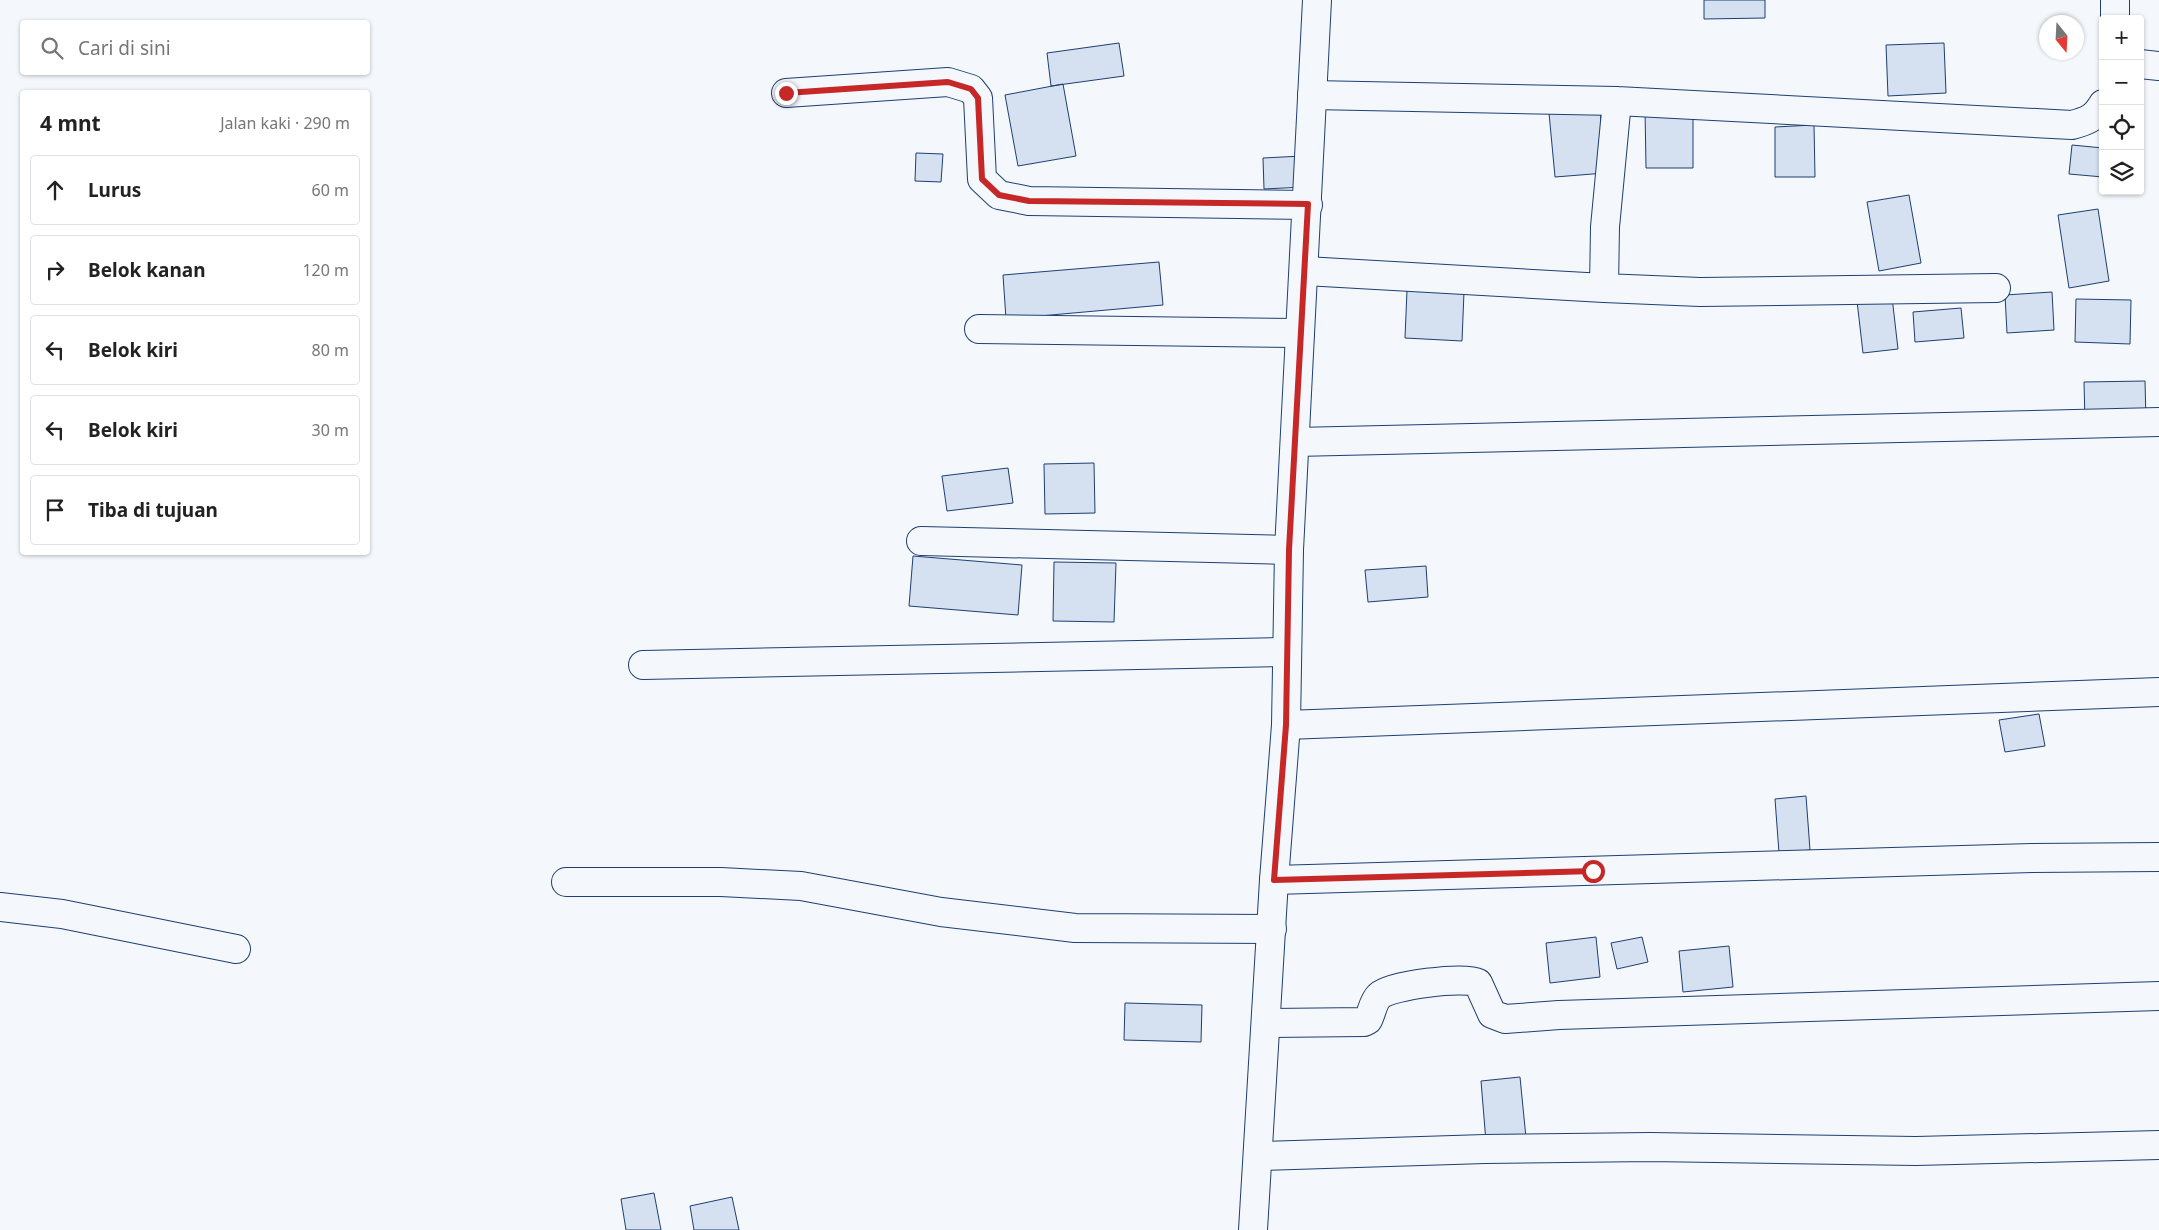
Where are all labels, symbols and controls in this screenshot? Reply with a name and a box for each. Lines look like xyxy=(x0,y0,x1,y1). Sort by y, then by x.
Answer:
north arrow xyxy=(2039,15,2084,60)
map controls xyxy=(2099,15,2144,195)
button: + xyxy=(2099,15,2144,60)
search box xyxy=(20,20,370,75)
icon: search xyxy=(38,34,66,62)
text: Cari di sini xyxy=(78,35,171,61)
button: − xyxy=(2099,60,2144,105)
route end xyxy=(775,82,798,105)
button: locate xyxy=(2099,105,2144,150)
text: 4 mnt xyxy=(40,109,101,137)
text: Jalan kaki · 290 m xyxy=(220,112,350,134)
button: layers xyxy=(2099,150,2144,195)
icon: ahead xyxy=(41,176,69,204)
text: Lurus xyxy=(88,177,141,203)
text: 60 m xyxy=(312,179,349,201)
icon: right xyxy=(41,256,69,284)
text: Belok kanan xyxy=(88,257,205,283)
text: 120 m xyxy=(302,259,349,281)
icon: left xyxy=(41,336,69,364)
text: Belok kiri xyxy=(88,337,178,363)
text: 80 m xyxy=(312,339,349,361)
icon: left xyxy=(41,416,69,444)
text: Belok kiri xyxy=(88,417,178,443)
text: 30 m xyxy=(312,419,349,441)
icon: arrive xyxy=(41,496,69,524)
text: Tiba di tujuan xyxy=(88,497,218,523)
route start xyxy=(1582,860,1605,883)

